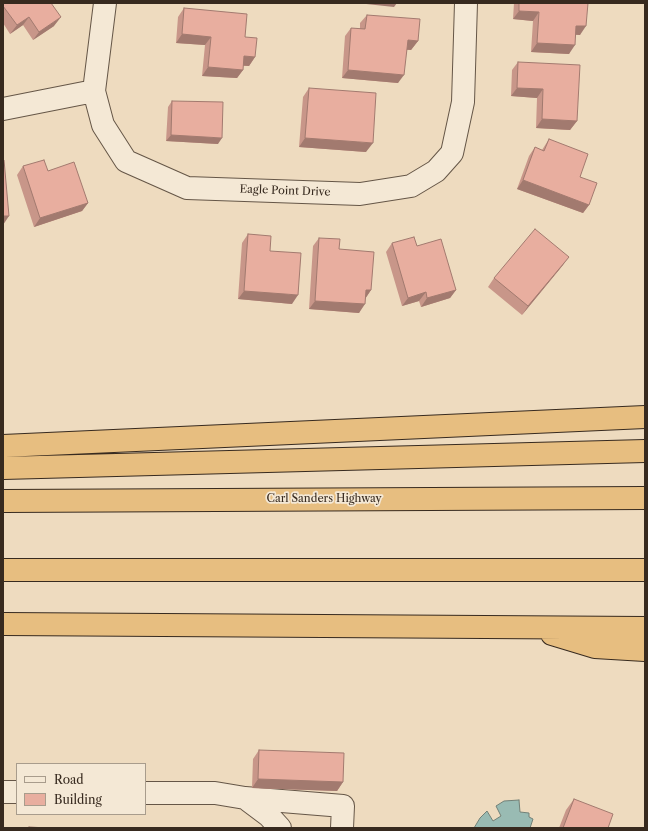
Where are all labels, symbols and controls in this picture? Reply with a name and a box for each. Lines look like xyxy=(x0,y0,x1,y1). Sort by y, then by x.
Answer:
street label: Eagle Point Drive xyxy=(239,183,331,199)
street label: Carl Sanders Highway xyxy=(266,492,382,506)
legend xyxy=(16,763,146,815)
text: Road xyxy=(54,772,84,787)
text: Building xyxy=(54,792,102,807)

